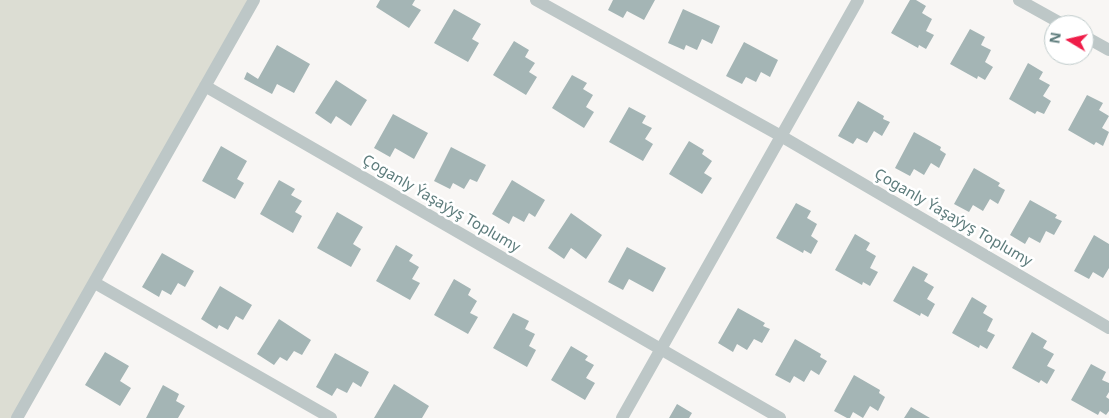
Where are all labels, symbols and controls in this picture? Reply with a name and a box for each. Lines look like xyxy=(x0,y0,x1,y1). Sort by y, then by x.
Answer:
north arrow xyxy=(1044,15,1094,65)
text: N xyxy=(1044,31,1065,45)
street label: Çoganly Ýaşaýyş Toplumy xyxy=(359,151,523,257)
street label: Çoganly Ýaşaýyş Toplumy xyxy=(871,165,1035,271)

